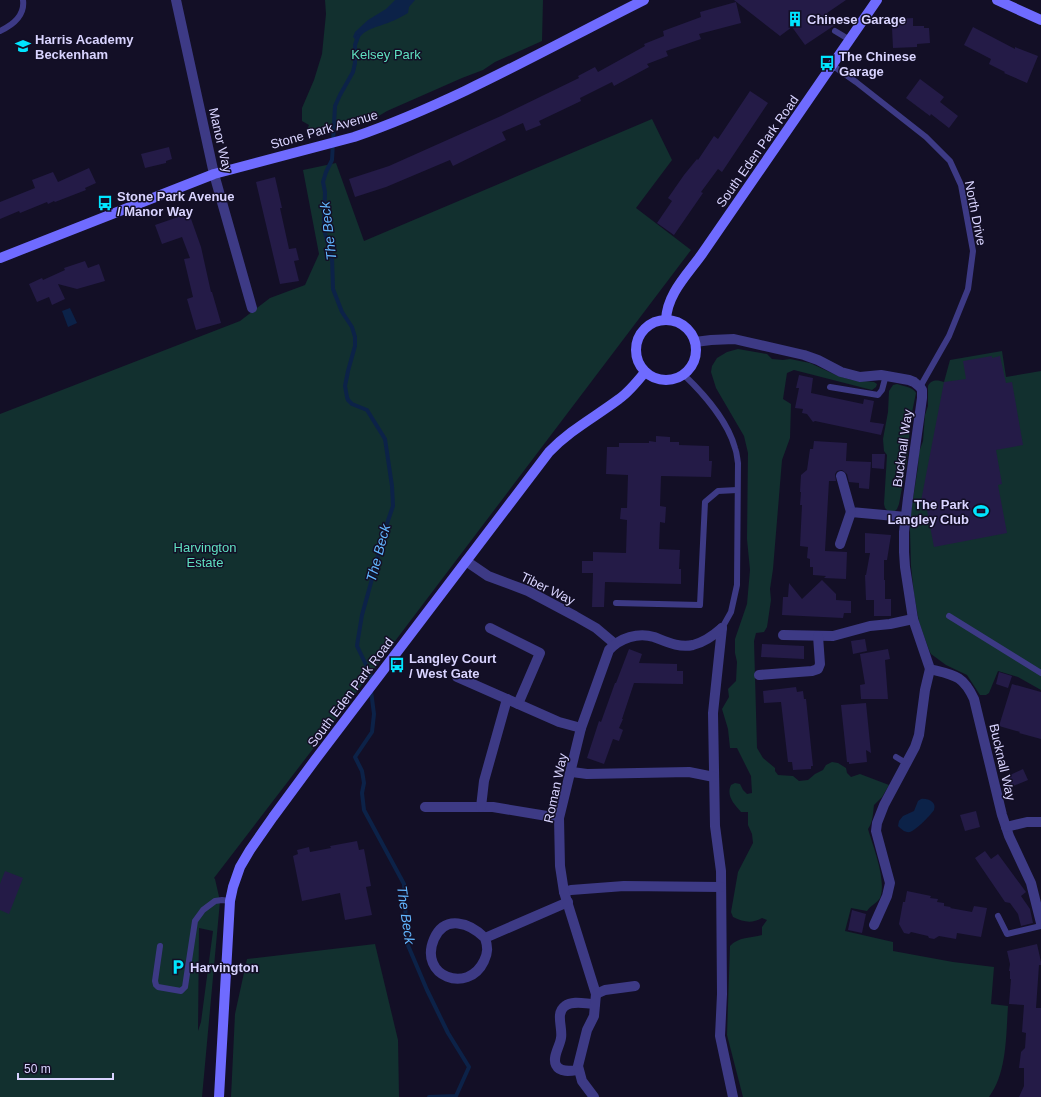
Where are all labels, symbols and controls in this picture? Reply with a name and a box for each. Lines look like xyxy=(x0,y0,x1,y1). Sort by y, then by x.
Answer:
building icon: Chinese Garage xyxy=(786,10,804,28)
place label: Chinese Garage xyxy=(807,12,906,27)
place label: Harris Academy Beckenham xyxy=(35,32,134,62)
school or university icon: Harris Academy Beckenham xyxy=(14,37,32,55)
park label: Kelsey Park xyxy=(351,47,421,62)
place label: The Chinese Garage xyxy=(839,49,916,79)
bus stop icon: The Chinese Garage xyxy=(818,54,836,72)
street label: South Eden Park Road xyxy=(713,93,802,210)
street label: Manor Way xyxy=(206,106,235,174)
street label: Stone Park Avenue xyxy=(269,107,380,152)
street label: North Drive xyxy=(962,179,989,247)
place label: Stone Park Avenue / Manor Way xyxy=(117,189,235,219)
bus stop icon: Stone Park Avenue / Manor Way xyxy=(96,194,114,212)
water label: The Beck xyxy=(316,200,340,261)
street label: Bucknall Way xyxy=(890,408,915,488)
place label: The Park Langley Club xyxy=(887,497,970,527)
sports icon: The Park Langley Club xyxy=(972,502,990,520)
water label: The Beck xyxy=(363,521,394,584)
park label: Harvington Estate xyxy=(174,540,236,570)
street label: Tiber Way xyxy=(518,569,578,608)
street label: South Eden Park Road xyxy=(304,635,396,750)
place label: Langley Court / West Gate xyxy=(409,651,497,681)
bus stop icon: Langley Court / West Gate xyxy=(388,656,406,674)
street label: Bucknall Way xyxy=(986,722,1019,802)
street label: Roman Way xyxy=(541,751,570,824)
water label: The Beck xyxy=(394,885,418,946)
parking icon: Harvington xyxy=(169,958,187,976)
place label: Harvington xyxy=(190,960,259,975)
scale bar xyxy=(18,1055,113,1081)
text: 50 m xyxy=(24,1062,51,1076)

